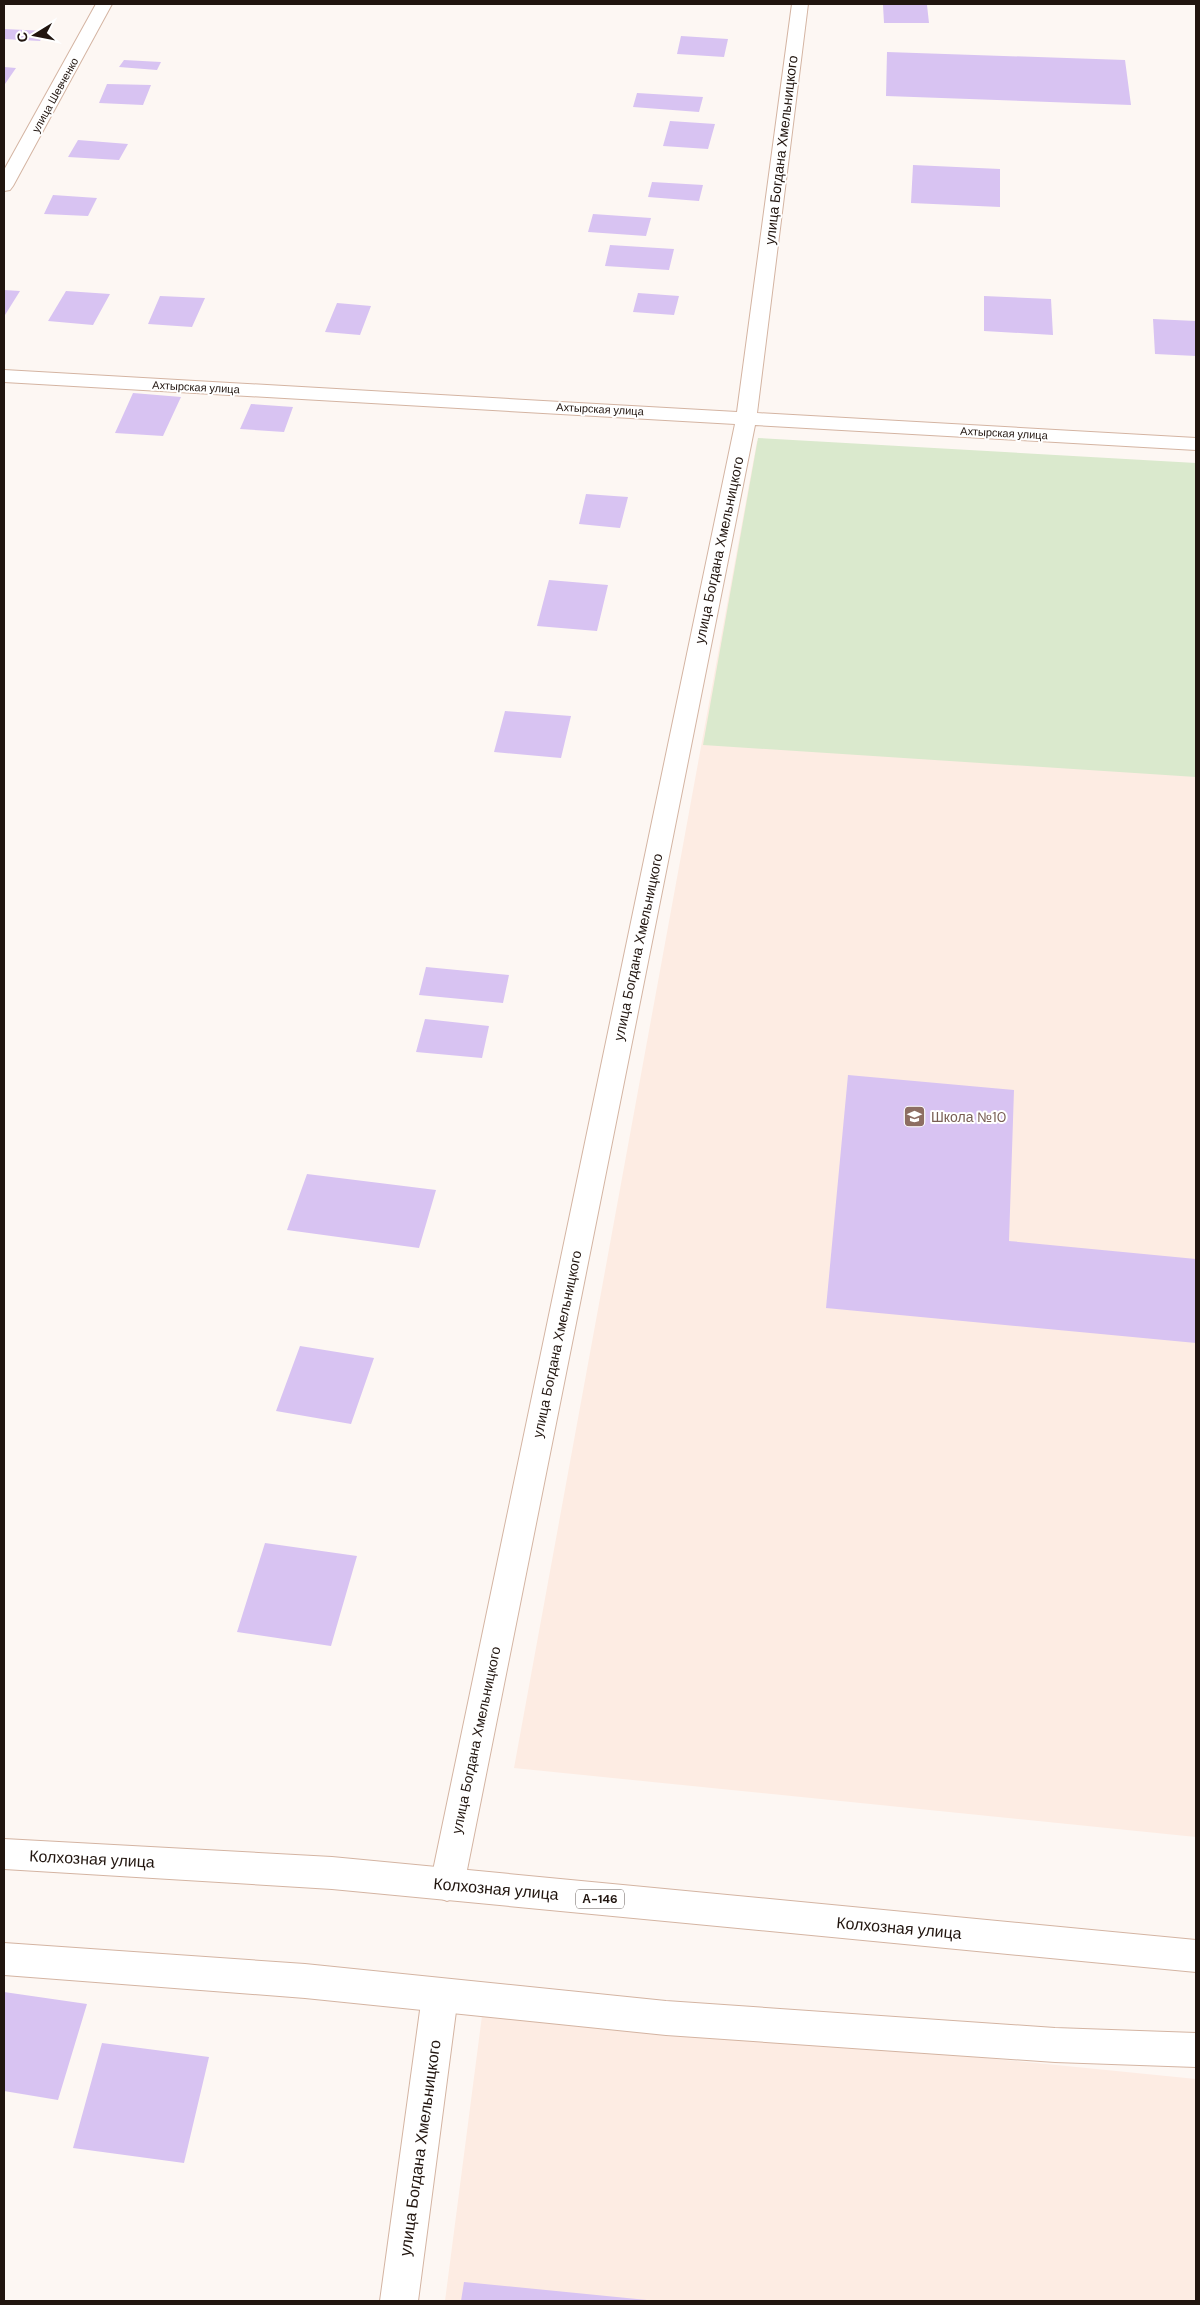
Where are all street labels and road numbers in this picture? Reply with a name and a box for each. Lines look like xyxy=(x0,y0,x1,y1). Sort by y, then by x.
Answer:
street label: улица Богдана Хмельницкого xyxy=(760,54,802,246)
street label: улица Шевченко xyxy=(29,55,81,135)
street label: Ахтырская улица xyxy=(152,378,241,396)
street label: Ахтырская улица xyxy=(556,400,645,418)
street label: Ахтырская улица xyxy=(960,424,1049,442)
street label: улица Богдана Хмельницкого xyxy=(690,455,748,645)
street label: улица Богдана Хмельницкого xyxy=(609,852,667,1042)
street label: улица Богдана Хмельницкого xyxy=(528,1249,586,1439)
street label: улица Богдана Хмельницкого xyxy=(447,1645,505,1835)
street label: Колхозная улица xyxy=(29,1845,155,1873)
street label: Колхозная улица xyxy=(432,1873,560,1905)
road number: А-146 xyxy=(576,1890,624,1908)
street label: Колхозная улица xyxy=(835,1912,963,1944)
street label: улица Богдана Хмельницкого xyxy=(394,2038,446,2257)

